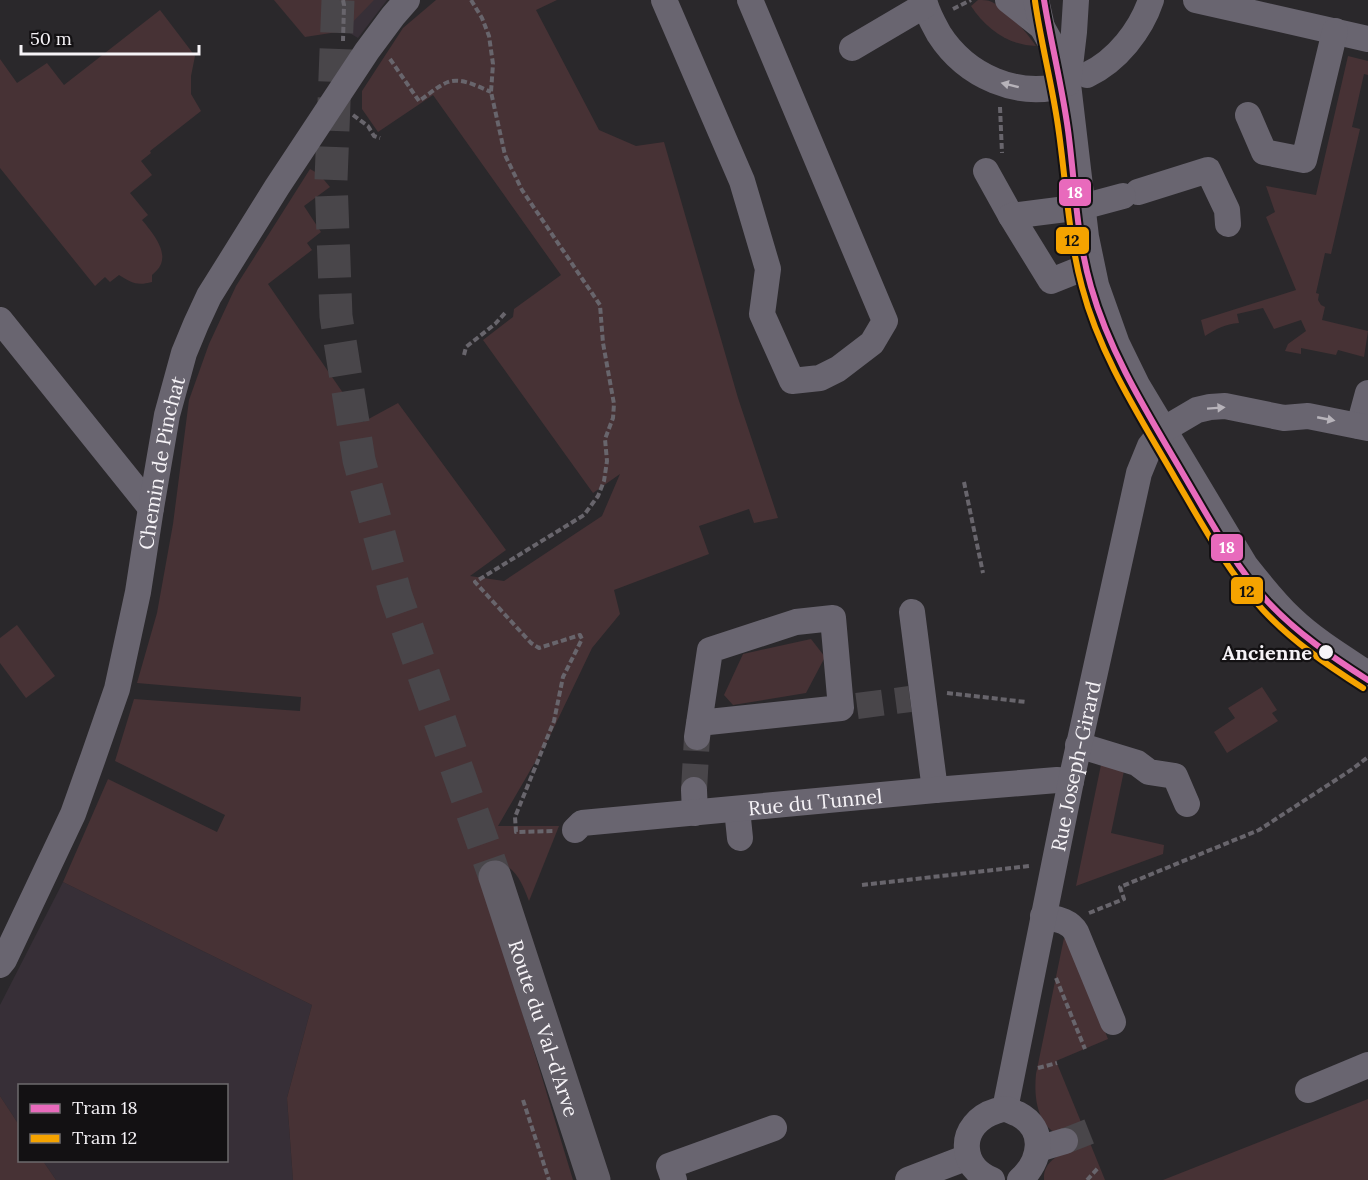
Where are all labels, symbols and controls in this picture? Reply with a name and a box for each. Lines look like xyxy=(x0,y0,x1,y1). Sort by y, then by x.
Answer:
scale bar xyxy=(21,18,200,56)
text: 50 m xyxy=(30,27,72,50)
one-way arrow xyxy=(1001,80,1019,90)
line badge: 18 xyxy=(1058,178,1092,207)
text: 18 xyxy=(1067,182,1083,202)
line badge: 12 xyxy=(1055,226,1090,255)
text: 12 xyxy=(1064,230,1080,250)
street label: Chemin de Pinchat xyxy=(132,373,190,551)
one-way arrow xyxy=(1207,403,1226,412)
one-way arrow xyxy=(1317,415,1336,424)
line badge: 18 xyxy=(1210,533,1244,562)
text: 18 xyxy=(1219,537,1235,557)
line badge: 12 xyxy=(1230,576,1264,605)
text: 12 xyxy=(1239,581,1255,601)
place label: Ancienne xyxy=(1222,640,1312,665)
marker: Ancienne xyxy=(1317,643,1335,661)
street label: Rue Joseph-Girard xyxy=(1045,678,1105,854)
street label: Rue du Tunnel xyxy=(747,782,883,820)
street label: Route du Val-d'Arve xyxy=(504,937,585,1120)
legend xyxy=(18,1084,228,1162)
text: Tram 18 xyxy=(72,1096,138,1119)
text: Tram 12 xyxy=(72,1126,137,1149)

